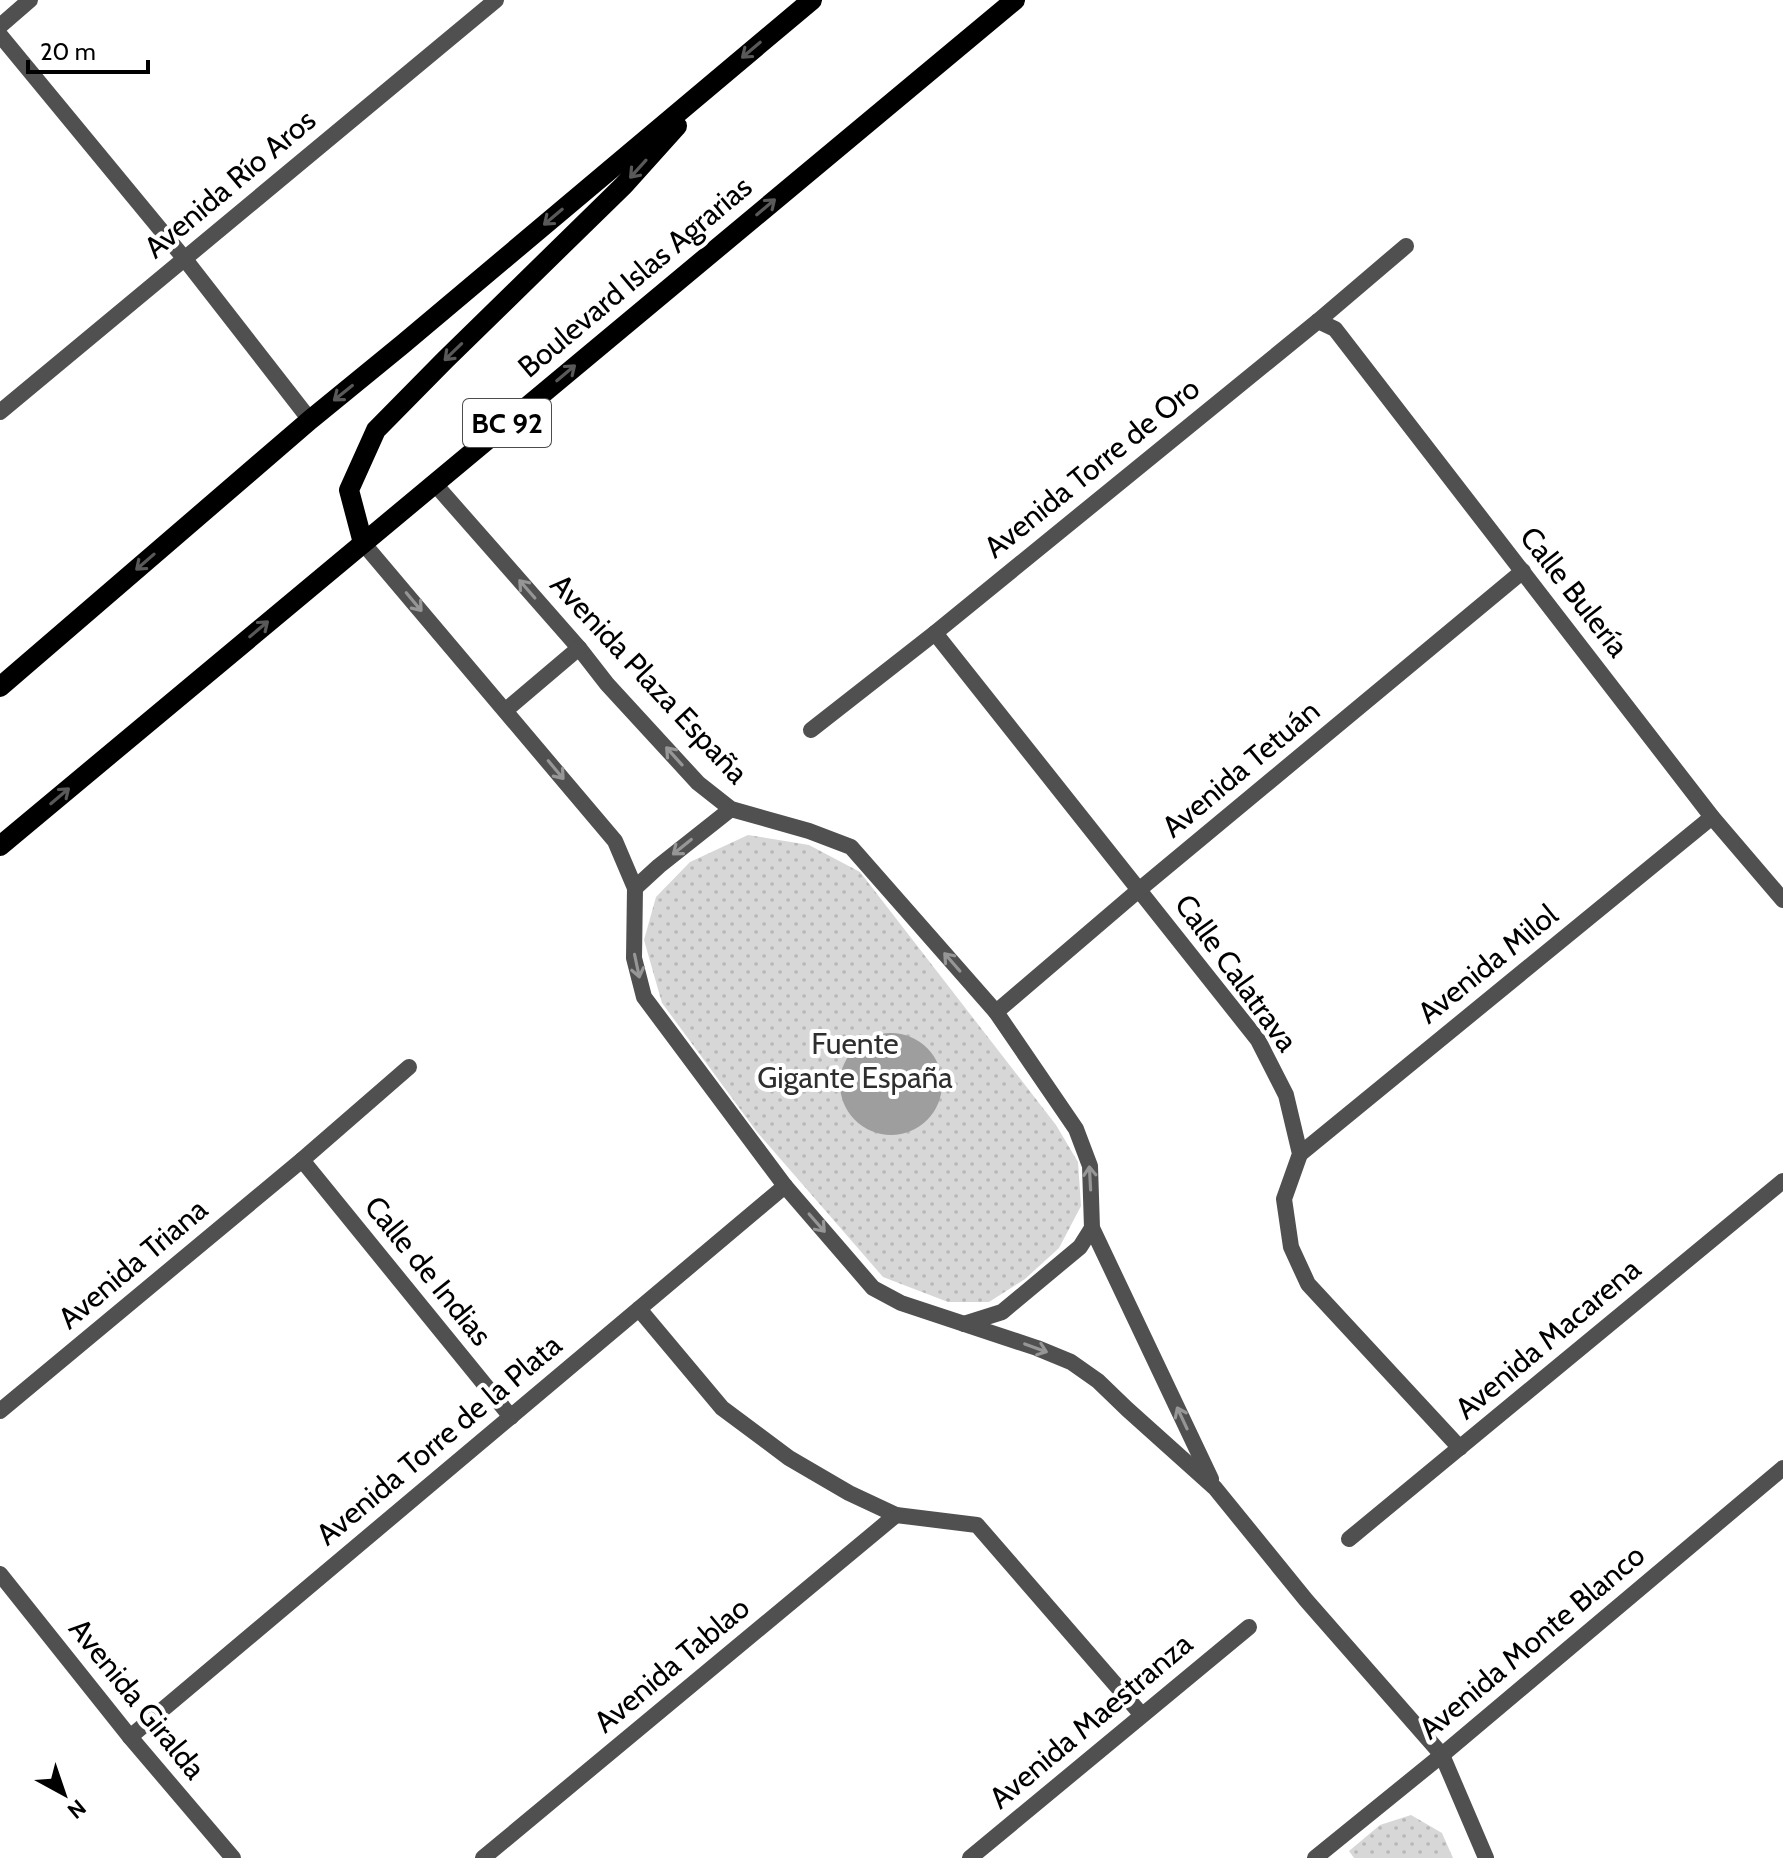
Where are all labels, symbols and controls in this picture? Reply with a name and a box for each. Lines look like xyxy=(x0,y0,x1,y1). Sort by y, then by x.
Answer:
scale bar xyxy=(28,24,148,74)
text: 20 m xyxy=(40,37,96,66)
one-way arrow xyxy=(742,41,762,59)
street label: Avenida Río Aros xyxy=(137,101,323,266)
one-way arrow xyxy=(630,159,648,179)
street label: Boulevard Islas Agrarias xyxy=(510,168,759,385)
one-way arrow xyxy=(755,198,776,216)
one-way arrow xyxy=(543,208,563,226)
one-way arrow xyxy=(444,342,463,361)
one-way arrow xyxy=(556,364,576,382)
street label: Avenida Torre de Oro xyxy=(977,369,1207,566)
one-way arrow xyxy=(333,384,354,402)
road number: BC 92 xyxy=(463,399,551,447)
street label: Calle Bulería xyxy=(1512,519,1637,665)
one-way arrow xyxy=(135,553,156,571)
street label: Avenida Plaza España xyxy=(543,566,756,792)
one-way arrow xyxy=(519,580,537,600)
one-way arrow xyxy=(405,591,423,612)
one-way arrow xyxy=(248,620,269,638)
street label: Avenida Tetuán xyxy=(1154,692,1327,845)
one-way arrow xyxy=(665,747,683,767)
one-way arrow xyxy=(547,760,565,780)
one-way arrow xyxy=(49,787,70,805)
one-way arrow xyxy=(672,838,693,856)
street label: Calle Calatrava xyxy=(1167,887,1306,1059)
street label: Avenida Milol xyxy=(1410,896,1565,1031)
one-way arrow xyxy=(943,952,961,972)
one-way arrow xyxy=(630,953,645,978)
park label: Fuente Gigante España xyxy=(757,1025,953,1096)
one-way arrow xyxy=(1082,1165,1097,1192)
street label: Calle de Indias xyxy=(357,1188,500,1353)
street label: Avenida Triana xyxy=(51,1190,215,1337)
one-way arrow xyxy=(808,1212,826,1232)
street label: Avenida Macarena xyxy=(1448,1250,1648,1427)
street label: Avenida Torre de la Plata xyxy=(309,1326,569,1553)
one-way arrow xyxy=(1023,1342,1048,1356)
one-way arrow xyxy=(1174,1406,1189,1430)
street label: Avenida Monte Blanco xyxy=(1411,1536,1652,1747)
street label: Avenida Tablao xyxy=(586,1589,757,1740)
street label: Avenida Giralda xyxy=(61,1611,214,1787)
street label: Avenida Maestranza xyxy=(982,1625,1200,1816)
north arrow xyxy=(24,1754,104,1834)
text: N xyxy=(62,1794,91,1824)

